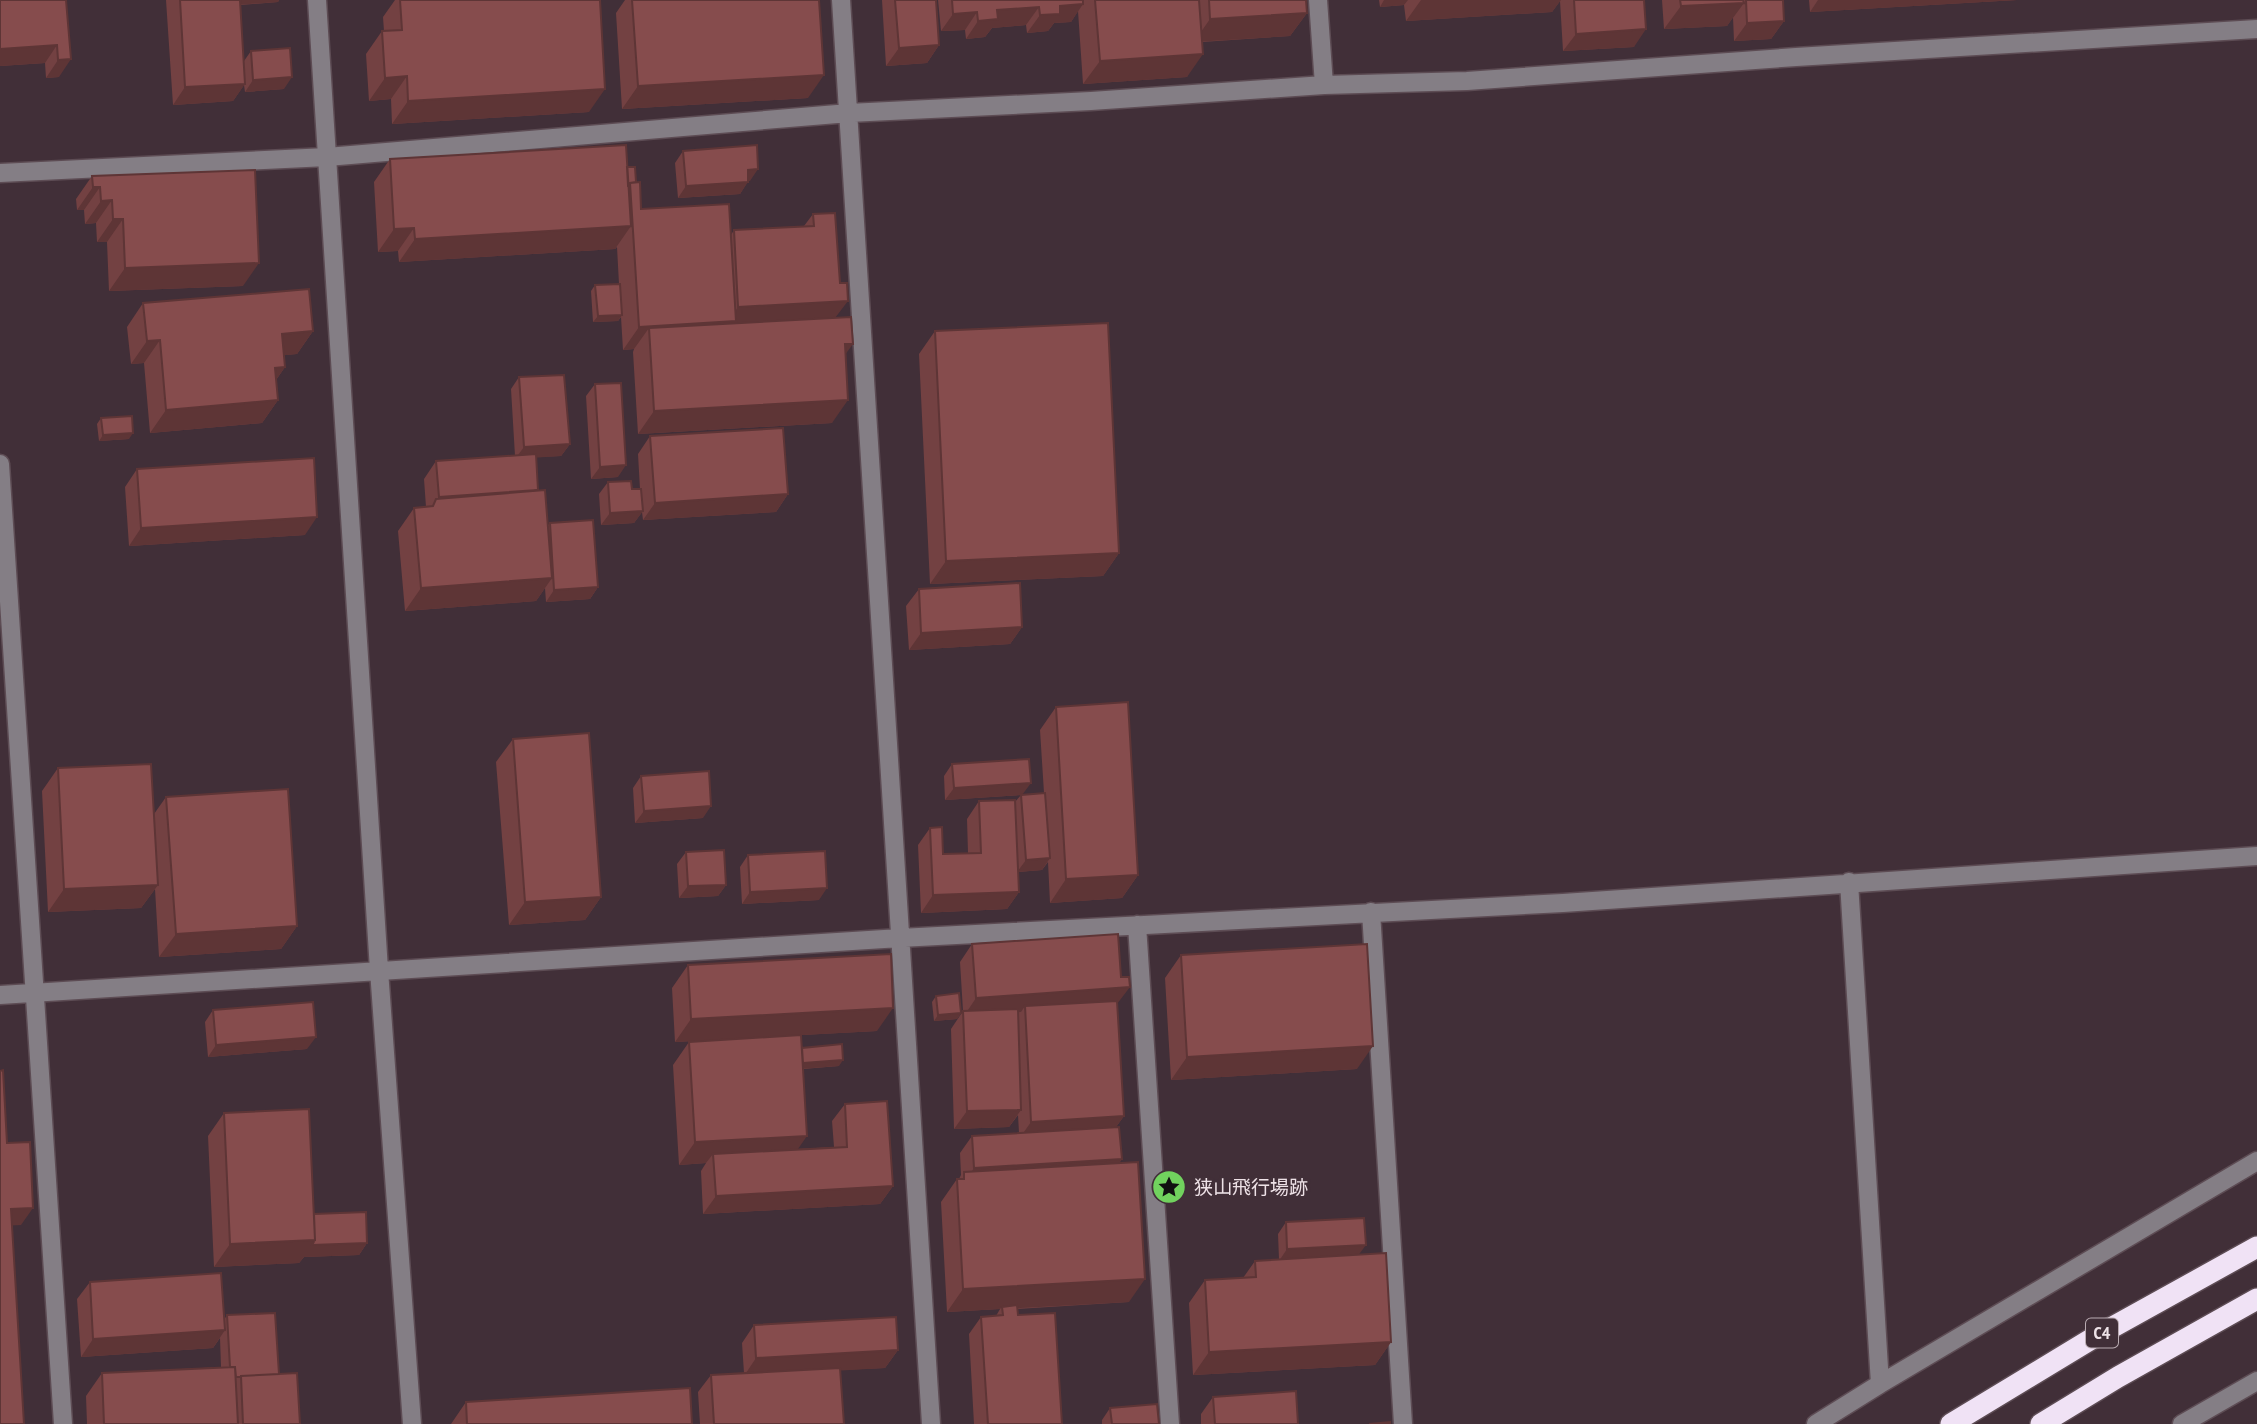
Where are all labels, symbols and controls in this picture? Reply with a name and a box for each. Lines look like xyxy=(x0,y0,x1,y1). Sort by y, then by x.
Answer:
place icon: 狭山飛行場跡 xyxy=(1150,1168,1188,1206)
place label: 狭山飛行場跡 xyxy=(1194,1175,1308,1199)
road number: C4 xyxy=(2086,1318,2118,1348)

